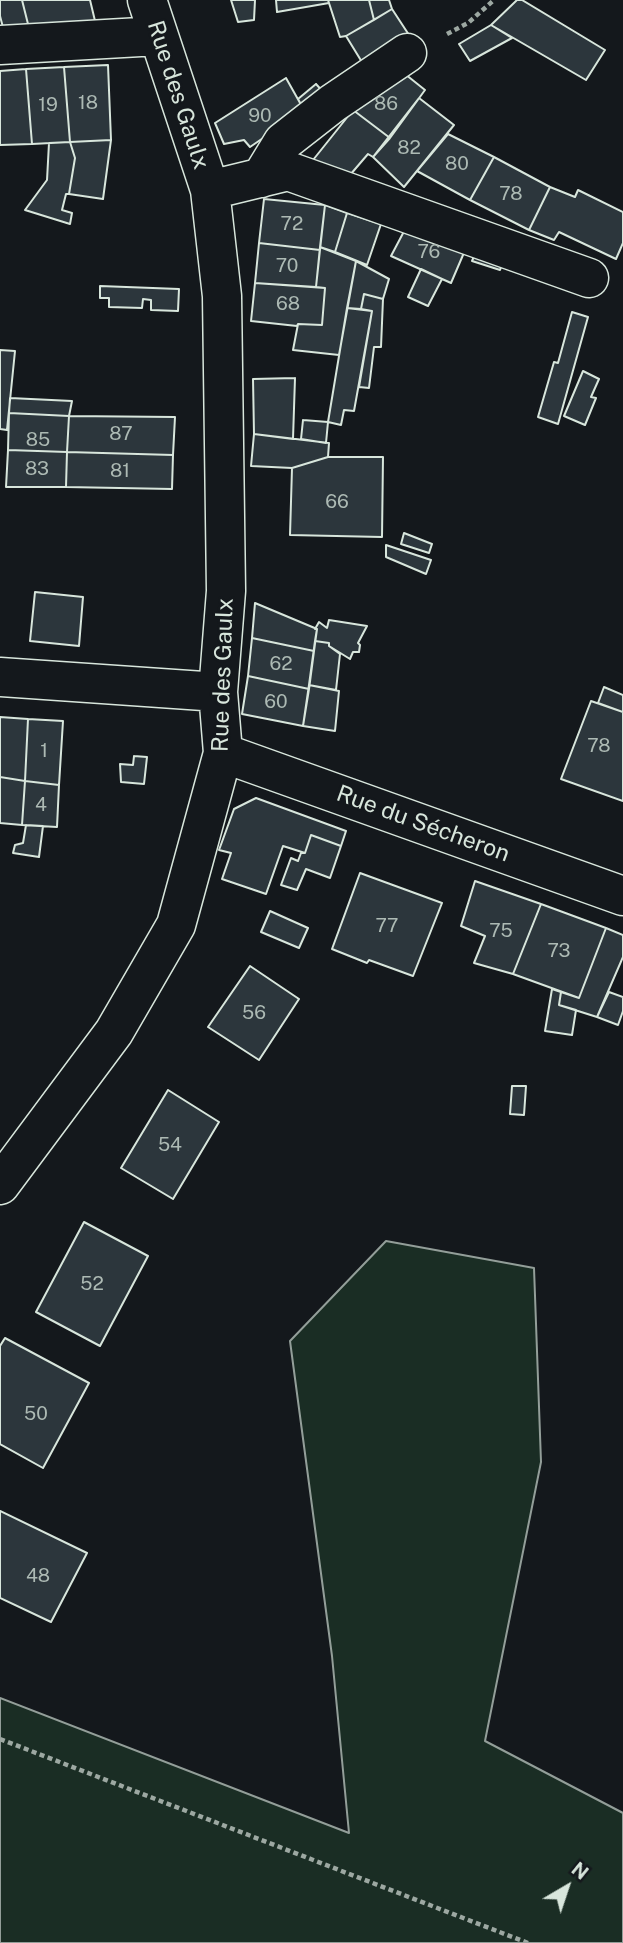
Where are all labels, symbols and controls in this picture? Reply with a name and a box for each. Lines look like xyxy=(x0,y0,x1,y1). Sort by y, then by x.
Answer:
street label: Rue des Gaulx xyxy=(141,17,215,173)
house number: 18 xyxy=(78,92,98,114)
house number: 86 xyxy=(374,93,398,115)
house number: 19 xyxy=(38,94,58,116)
house number: 90 xyxy=(248,105,272,127)
house number: 82 xyxy=(397,137,421,159)
house number: 80 xyxy=(445,153,469,175)
house number: 78 xyxy=(499,183,523,205)
house number: 72 xyxy=(281,213,303,235)
house number: 76 xyxy=(418,241,440,263)
house number: 70 xyxy=(276,255,298,277)
house number: 68 xyxy=(276,293,300,315)
house number: 87 xyxy=(109,423,133,445)
house number: 85 xyxy=(26,429,50,451)
house number: 83 xyxy=(25,458,49,480)
house number: 81 xyxy=(110,460,130,482)
house number: 66 xyxy=(325,491,349,513)
street label: Rue des Gaulx xyxy=(207,597,239,753)
house number: 62 xyxy=(269,653,293,675)
house number: 60 xyxy=(264,691,288,713)
house number: 78 xyxy=(587,735,611,757)
house number: 1 xyxy=(40,740,48,762)
street label: Rue du Sécheron xyxy=(333,780,513,868)
house number: 4 xyxy=(35,794,47,816)
house number: 77 xyxy=(375,915,399,937)
house number: 75 xyxy=(489,920,513,942)
house number: 73 xyxy=(547,940,571,962)
house number: 56 xyxy=(242,1002,266,1024)
house number: 54 xyxy=(158,1134,182,1156)
house number: 52 xyxy=(80,1273,104,1295)
house number: 50 xyxy=(24,1403,48,1425)
house number: 48 xyxy=(26,1565,50,1587)
north arrow xyxy=(532,1852,602,1922)
text: N xyxy=(568,1857,593,1884)

